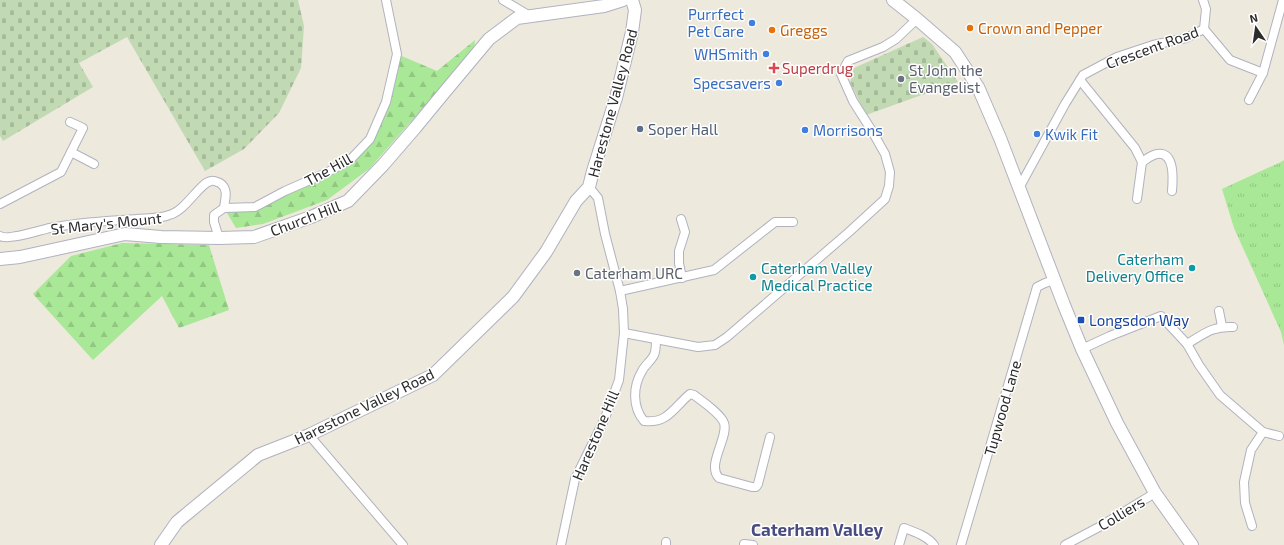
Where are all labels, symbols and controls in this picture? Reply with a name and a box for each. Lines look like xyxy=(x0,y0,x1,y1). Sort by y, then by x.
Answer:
place label: Purrfect Pet Care xyxy=(687,5,744,40)
north arrow xyxy=(1236,8,1276,48)
text: N xyxy=(1248,11,1259,25)
marker: Purrfect Pet Care xyxy=(747,18,757,28)
place label: Crown and Pepper xyxy=(978,19,1102,37)
place label: Greggs xyxy=(780,21,828,39)
street label: Crescent Road xyxy=(1103,22,1201,72)
marker: Crown and Pepper xyxy=(965,23,975,33)
marker: Greggs xyxy=(767,25,777,35)
street label: Harestone Valley Road xyxy=(583,27,641,179)
place label: WHSmith xyxy=(694,45,758,63)
marker: WHSmith xyxy=(761,49,771,59)
place label: Superdrug xyxy=(782,59,854,77)
place label: St John the Evangelist xyxy=(909,61,983,96)
marker: Superdrug xyxy=(769,63,779,73)
place label: Specsavers xyxy=(693,74,771,92)
marker: St John the Evangelist xyxy=(896,74,906,84)
marker: Specsavers xyxy=(774,78,784,88)
place label: Soper Hall xyxy=(648,120,718,138)
place label: Morrisons xyxy=(813,121,883,139)
marker: Soper Hall xyxy=(635,124,645,134)
marker: Morrisons xyxy=(800,125,810,135)
place label: Kwik Fit xyxy=(1045,125,1098,143)
marker: Kwik Fit xyxy=(1032,129,1042,139)
street label: The Hill xyxy=(301,148,355,189)
street label: Church Hill xyxy=(267,196,343,240)
street label: St Mary's Mount xyxy=(50,208,163,238)
place label: Caterham Delivery Office xyxy=(1086,250,1184,285)
place label: Caterham Valley Medical Practice xyxy=(761,259,873,294)
marker: Caterham Delivery Office xyxy=(1187,263,1197,273)
place label: Caterham URC xyxy=(585,264,683,282)
marker: Caterham URC xyxy=(572,268,582,278)
marker: Caterham Valley Medical Practice xyxy=(748,272,758,282)
place label: Longsdon Way xyxy=(1089,311,1189,329)
marker: Longsdon Way xyxy=(1076,315,1086,325)
street label: Tupwood Lane xyxy=(980,358,1024,458)
street label: Harestone Valley Road xyxy=(291,364,437,448)
street label: Harestone Hill xyxy=(568,386,622,483)
street label: Colliers xyxy=(1094,492,1148,534)
district label: Caterham Valley xyxy=(751,519,883,540)

